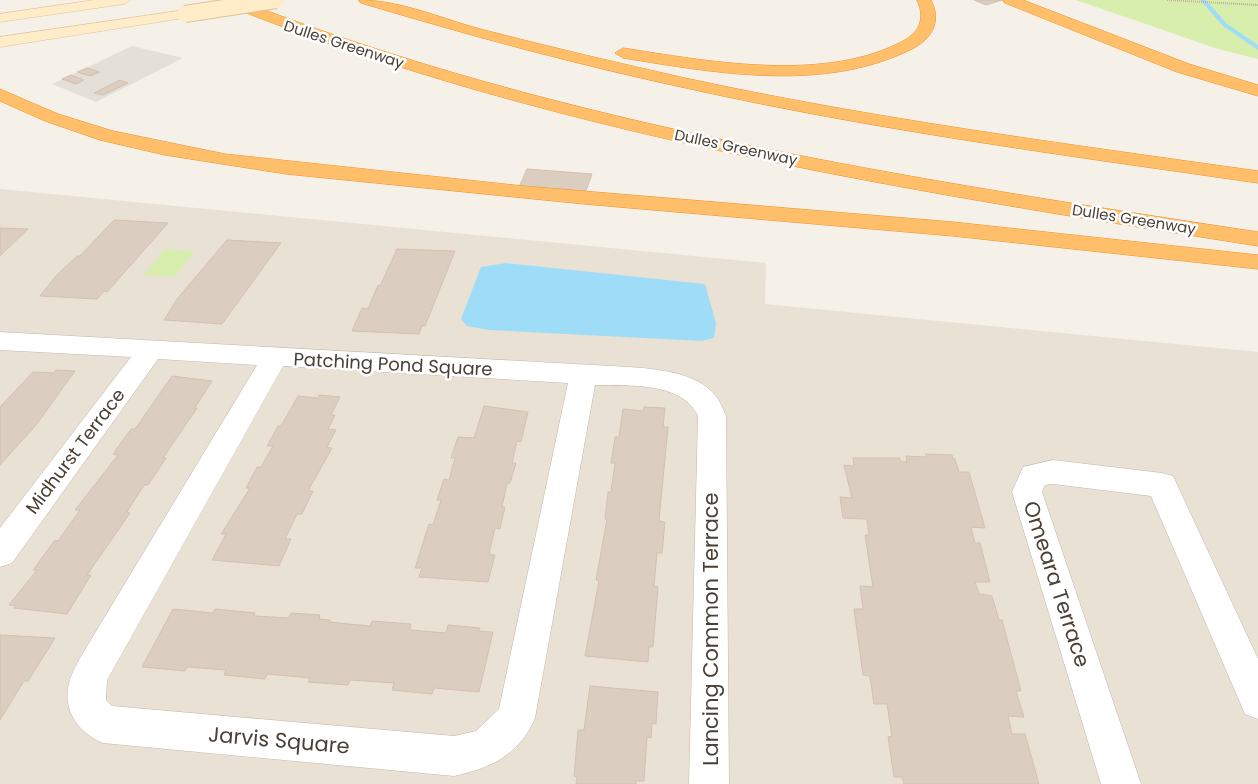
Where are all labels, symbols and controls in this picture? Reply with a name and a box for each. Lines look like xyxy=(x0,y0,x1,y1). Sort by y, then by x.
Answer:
street label: Dulles Greenway xyxy=(281,15,407,73)
street label: Dulles Greenway xyxy=(673,124,800,170)
street label: Dulles Greenway xyxy=(1071,199,1198,239)
street label: Patching Pond Square xyxy=(293,346,493,382)
street label: Midhurst Terrace xyxy=(20,383,130,519)
street label: Lancing Common Terrace xyxy=(696,492,725,766)
street label: Omeara Terrace xyxy=(1016,497,1098,671)
street label: Jarvis Square xyxy=(207,719,351,761)

